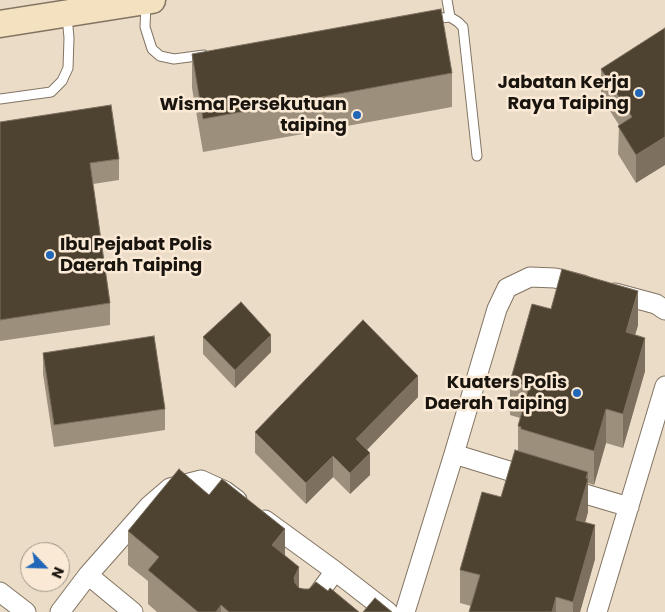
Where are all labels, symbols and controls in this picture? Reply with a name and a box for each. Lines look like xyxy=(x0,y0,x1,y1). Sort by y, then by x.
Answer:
place label: Jabatan Kerja Raya Taiping xyxy=(498,72,629,115)
marker: Jabatan Kerja Raya Taiping xyxy=(633,87,645,99)
place label: Wisma Persekutuan taiping xyxy=(159,94,347,136)
marker: Wisma Persekutuan taiping xyxy=(351,109,363,121)
place label: Ibu Pejabat Polis Daerah Taiping xyxy=(60,234,212,276)
marker: Ibu Pejabat Polis Daerah Taiping xyxy=(44,249,56,261)
place label: Kuaters Polis Daerah Taiping xyxy=(425,372,567,414)
marker: Kuaters Polis Daerah Taiping xyxy=(571,387,583,399)
north arrow xyxy=(20,542,70,592)
text: N xyxy=(47,564,69,582)

